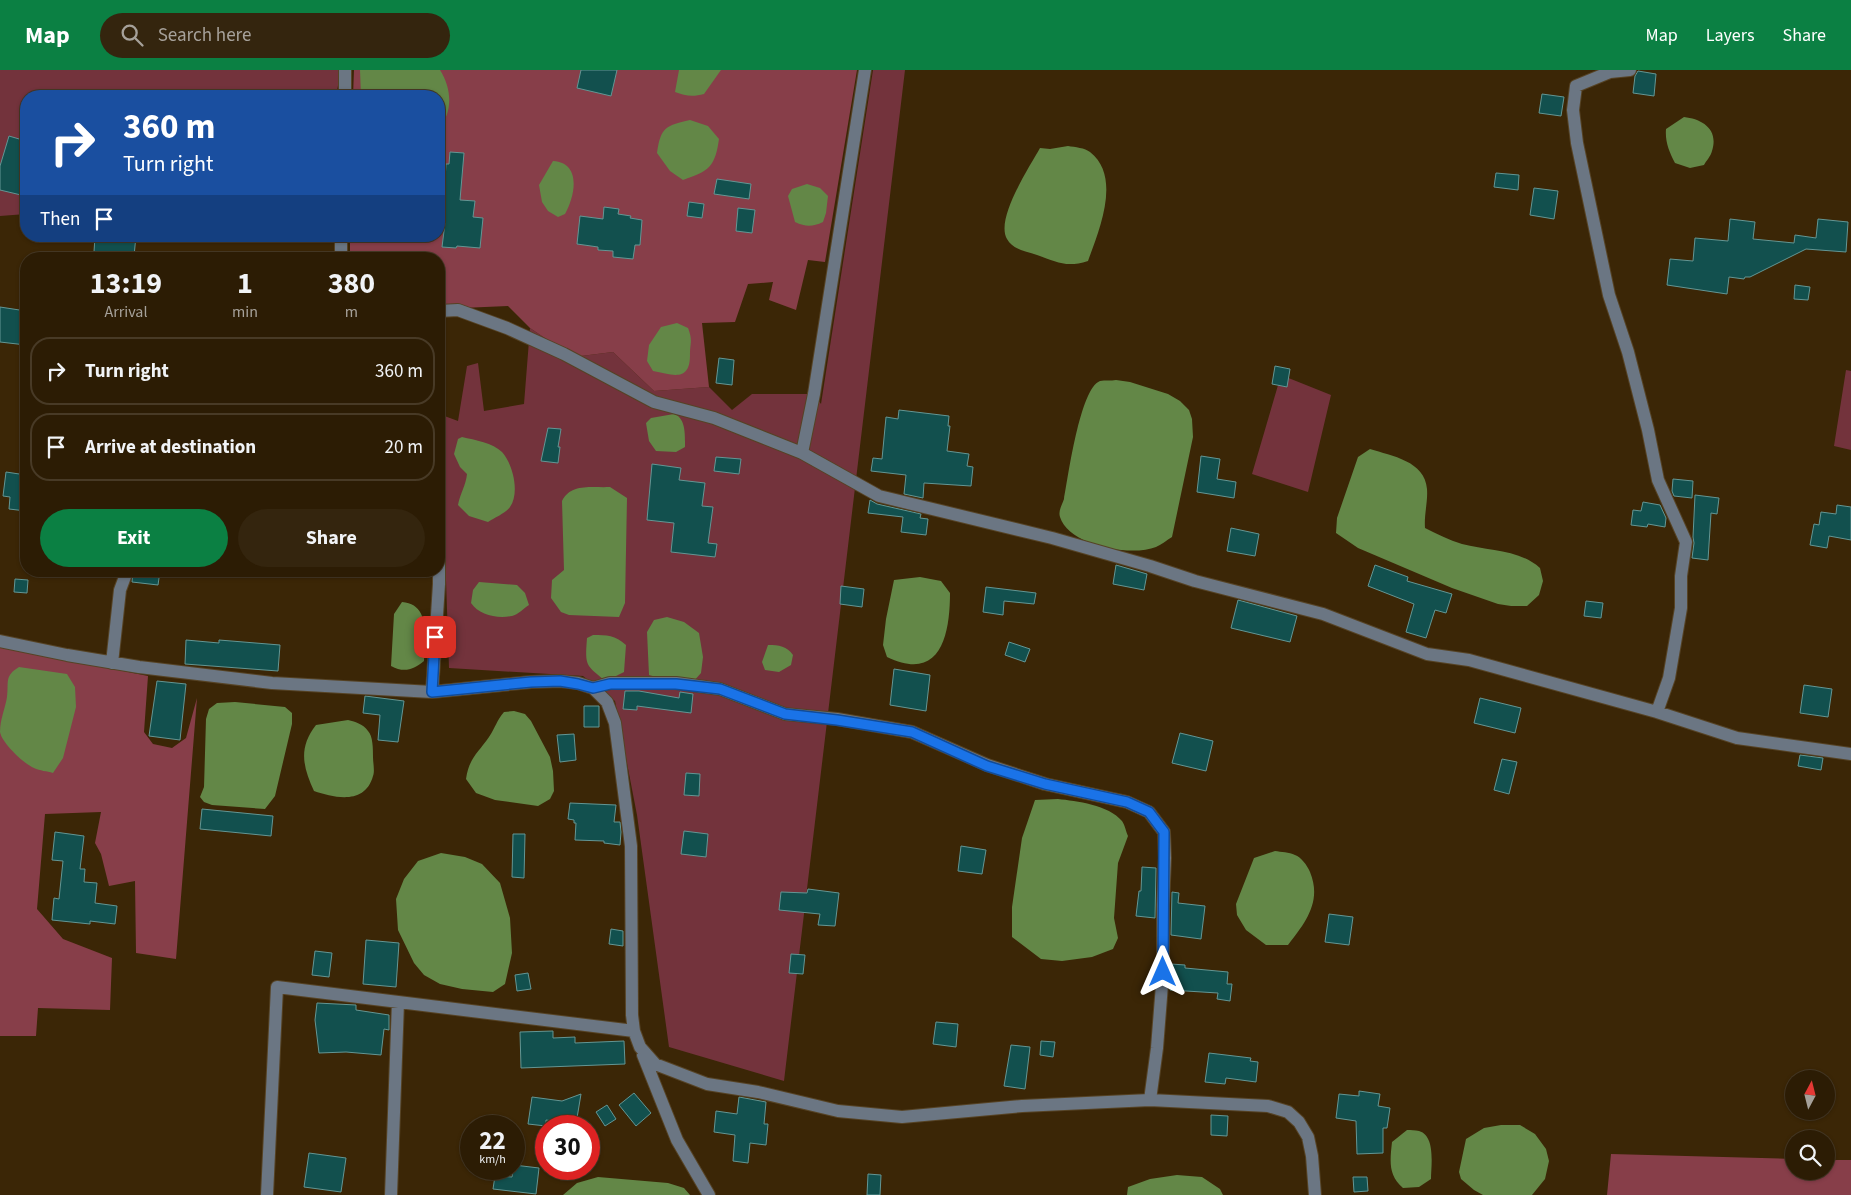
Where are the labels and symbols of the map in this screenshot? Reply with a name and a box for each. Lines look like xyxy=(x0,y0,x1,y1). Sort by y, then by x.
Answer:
pin xyxy=(414,616,456,658)
position arrow xyxy=(1136,945,1188,997)
north arrow xyxy=(1785,1070,1835,1120)
speed limit sign: 30 xyxy=(535,1115,600,1180)

